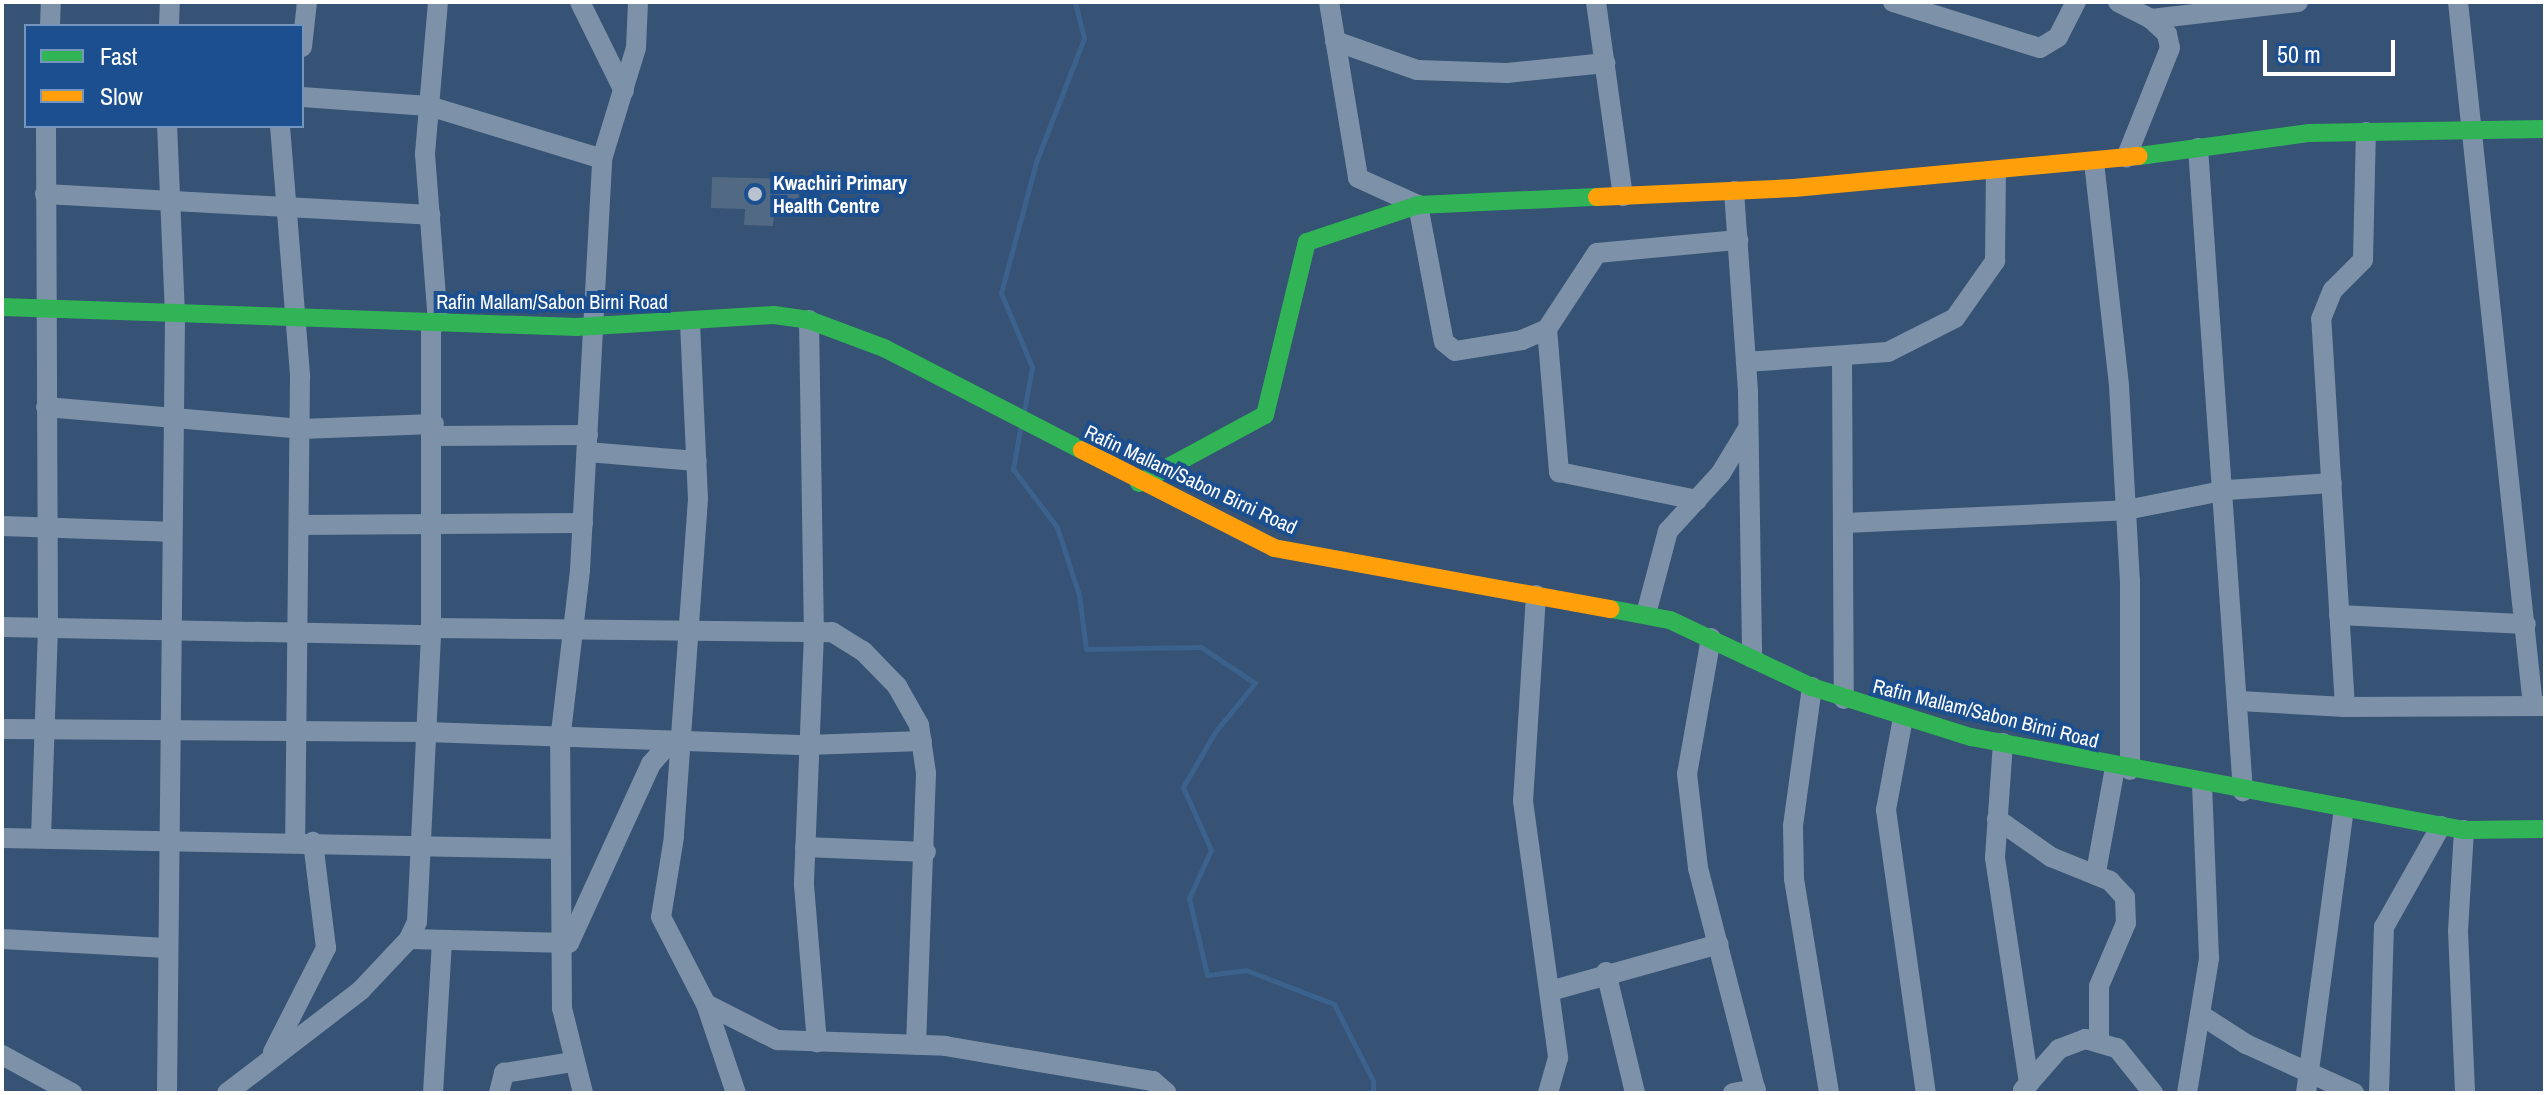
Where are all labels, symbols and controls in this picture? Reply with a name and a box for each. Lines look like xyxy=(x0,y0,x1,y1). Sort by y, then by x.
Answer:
legend xyxy=(24,24,304,128)
scale bar xyxy=(2267,24,2399,74)
text: 50 m xyxy=(2277,38,2321,70)
text: Fast xyxy=(100,40,137,72)
text: Slow xyxy=(100,80,143,112)
place label: Kwachiri Primary Health Centre xyxy=(773,170,907,217)
marker: Kwachiri Primary Health Centre xyxy=(744,183,766,205)
street label: Rafin Mallam/Sabon Birni Road xyxy=(436,289,668,313)
street label: Rafin Mallam/Sabon Birni Road xyxy=(1081,419,1301,539)
street label: Rafin Mallam/Sabon Birni Road xyxy=(1871,673,2101,753)

